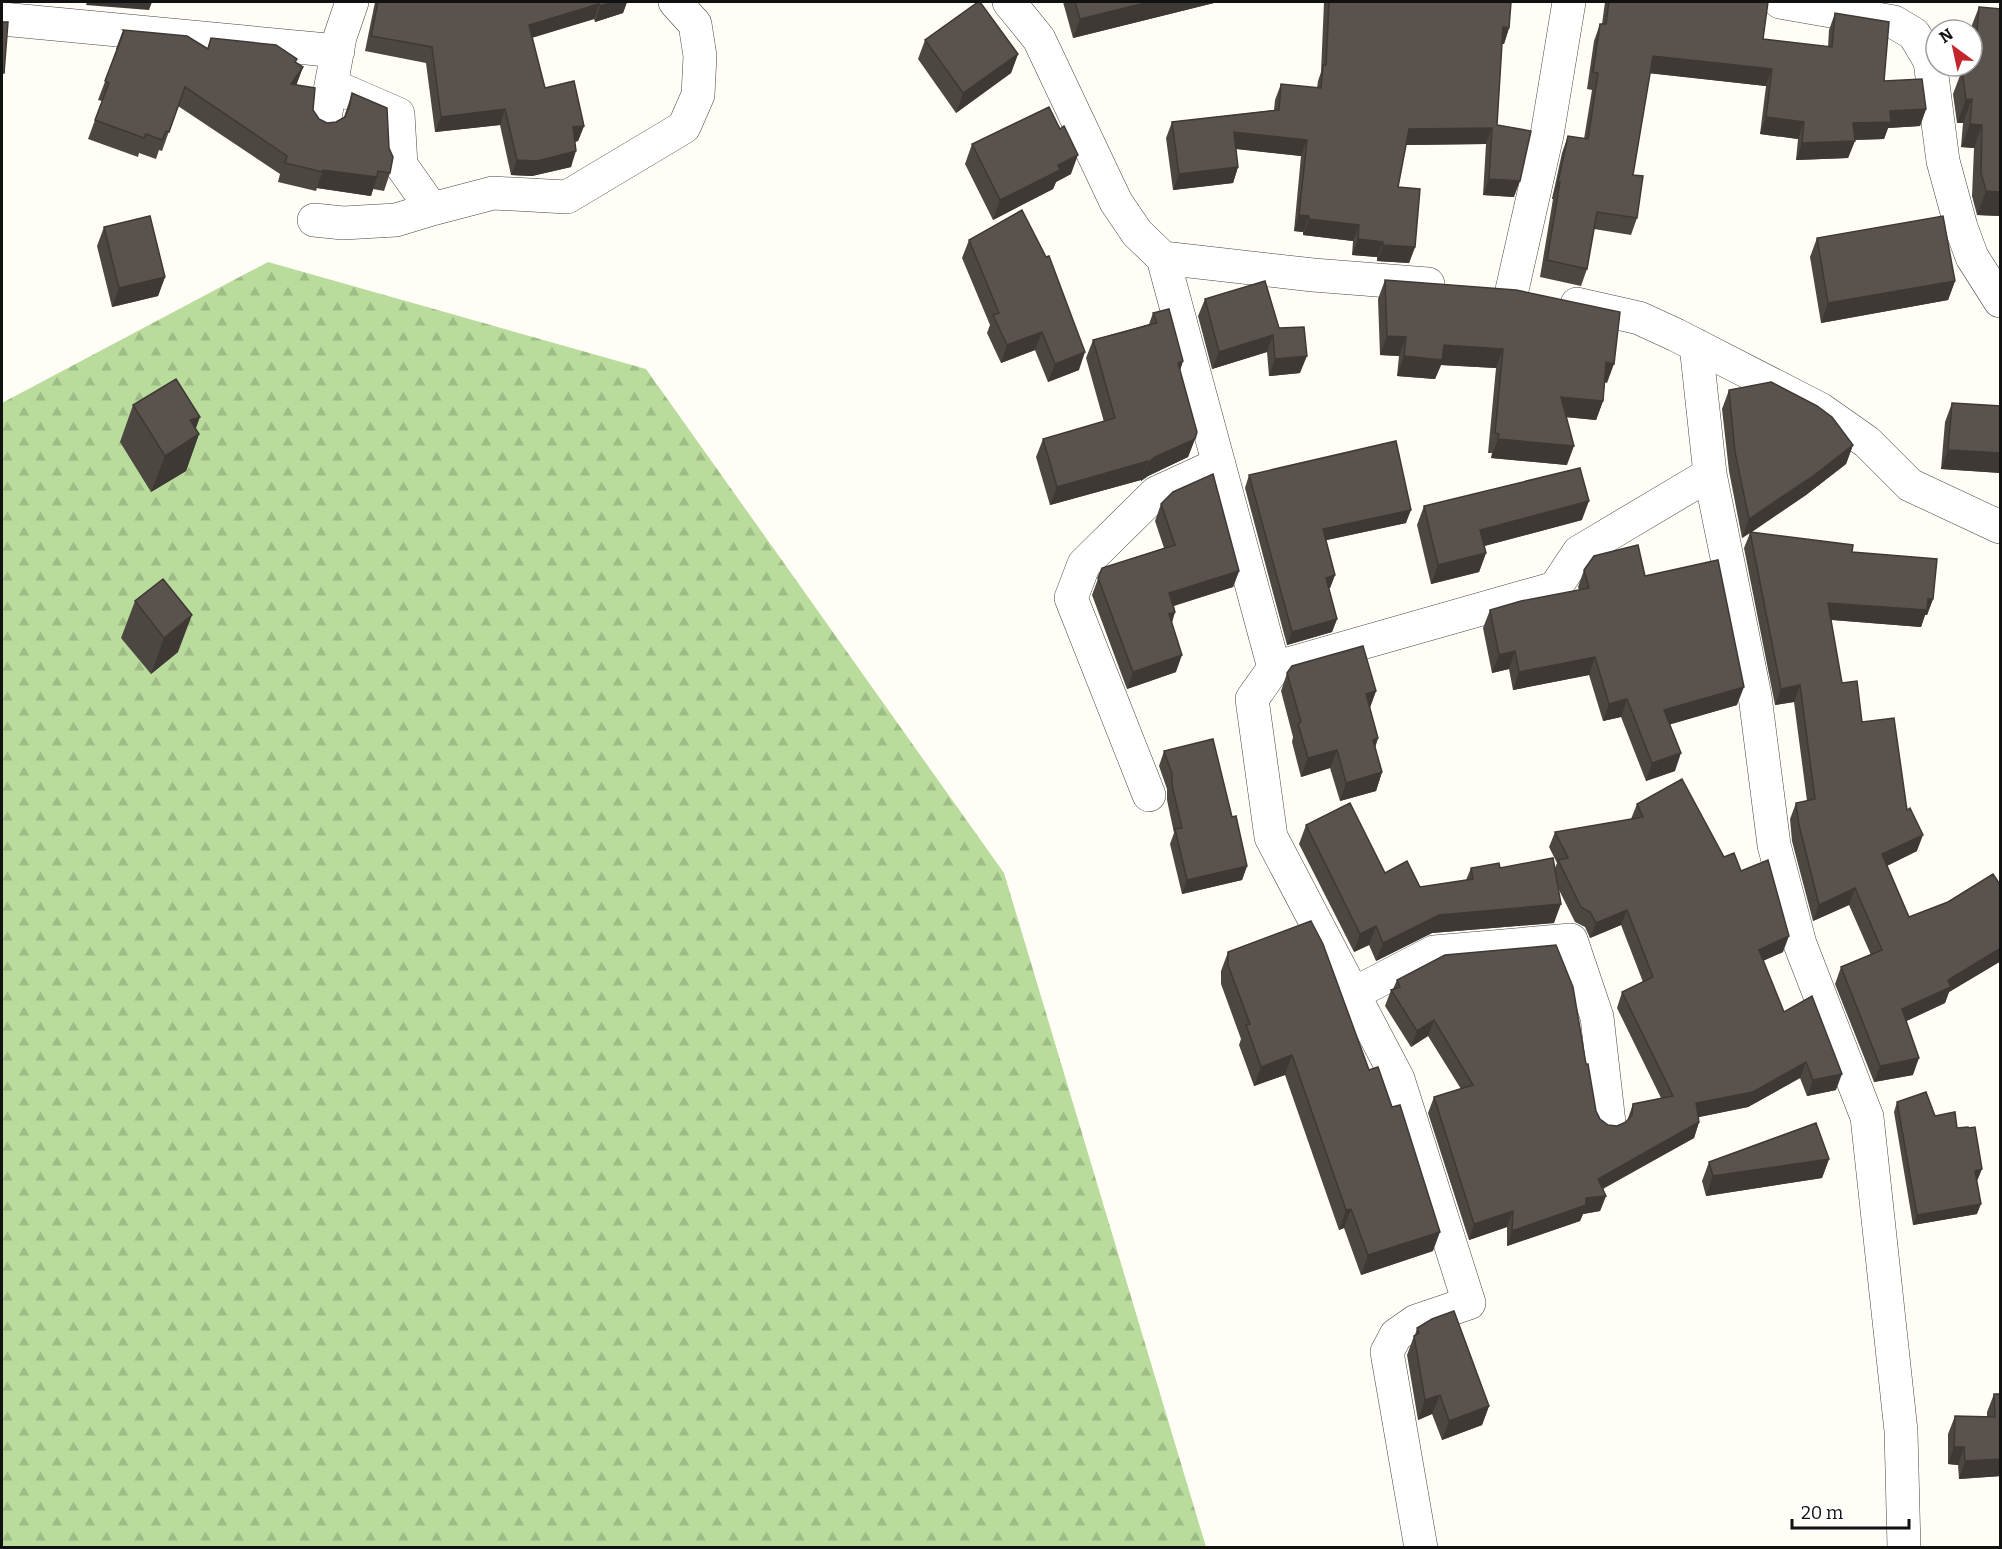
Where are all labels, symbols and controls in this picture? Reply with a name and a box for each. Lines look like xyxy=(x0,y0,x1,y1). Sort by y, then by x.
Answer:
north arrow xyxy=(1924,18,1984,78)
text: N xyxy=(1936,25,1956,47)
scale bar xyxy=(1792,1492,1909,1530)
text: 20 m xyxy=(1801,1502,1843,1524)

